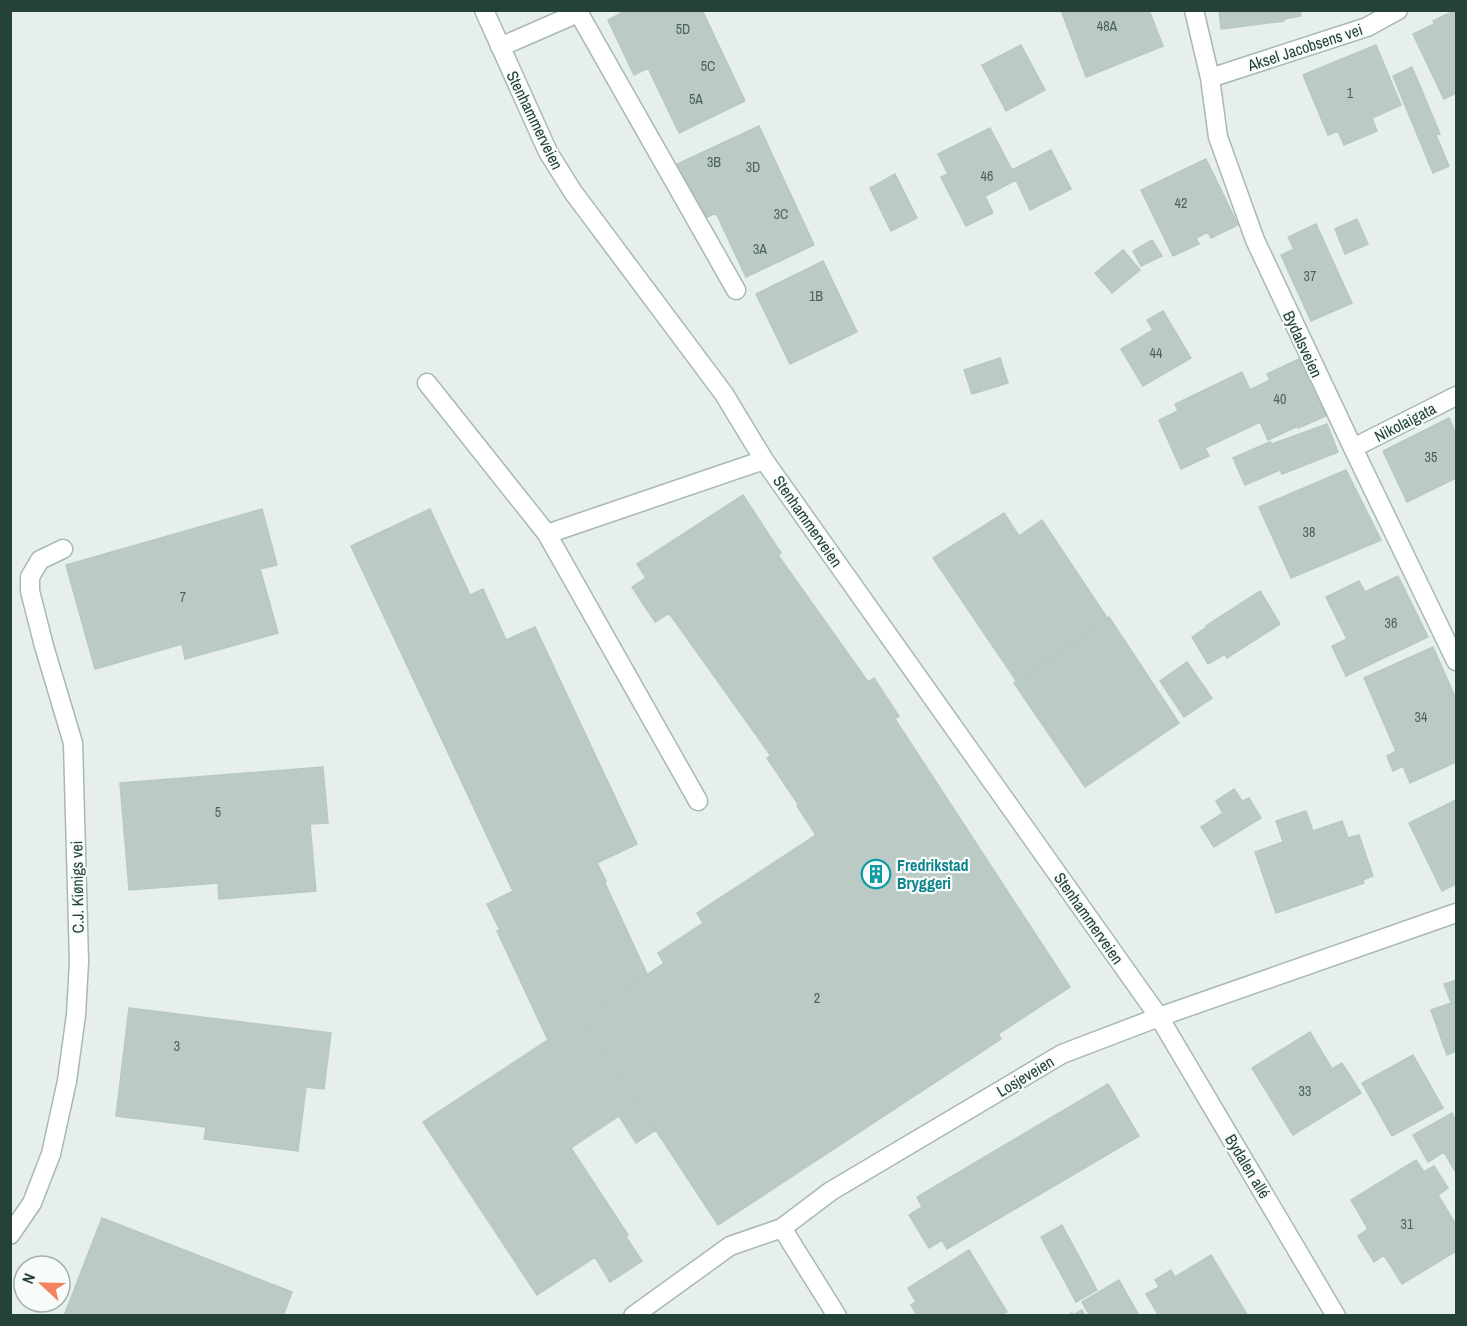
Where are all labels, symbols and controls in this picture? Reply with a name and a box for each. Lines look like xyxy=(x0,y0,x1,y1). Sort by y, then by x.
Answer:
house number: 48A xyxy=(1097,17,1118,35)
street label: Aksel Jacobsens vei xyxy=(1244,18,1365,76)
house number: 5D xyxy=(676,20,690,38)
house number: 5C xyxy=(701,57,715,75)
street label: Stenhammerveien xyxy=(502,67,568,173)
house number: 1 xyxy=(1347,84,1354,102)
house number: 5A xyxy=(689,90,703,108)
house number: 3B xyxy=(707,153,721,171)
house number: 3D xyxy=(746,158,760,176)
house number: 46 xyxy=(981,167,993,185)
house number: 42 xyxy=(1175,194,1187,212)
house number: 3C xyxy=(774,205,788,223)
house number: 3A xyxy=(753,240,767,258)
house number: 37 xyxy=(1304,267,1316,285)
house number: 1B xyxy=(809,287,823,305)
street label: Bydalsveien xyxy=(1278,307,1328,381)
house number: 44 xyxy=(1150,344,1163,362)
house number: 40 xyxy=(1274,390,1286,408)
street label: Nikolaigata xyxy=(1370,397,1440,447)
house number: 35 xyxy=(1425,448,1437,466)
street label: Stenhammerveien xyxy=(768,471,848,571)
house number: 38 xyxy=(1303,523,1315,541)
house number: 7 xyxy=(180,588,186,606)
house number: 36 xyxy=(1385,614,1397,632)
house number: 34 xyxy=(1415,708,1428,726)
house number: 5 xyxy=(215,803,221,821)
street label: C.J. Kiønigs vei xyxy=(65,841,89,933)
place label: Fredrikstad Bryggeri xyxy=(897,854,968,894)
building icon: Fredrikstad Bryggeri xyxy=(860,858,892,890)
street label: Stenhammerveien xyxy=(1049,868,1129,968)
house number: 2 xyxy=(814,989,820,1007)
house number: 3 xyxy=(174,1037,180,1055)
street label: Losjeveien xyxy=(992,1050,1058,1102)
house number: 33 xyxy=(1299,1082,1311,1100)
street label: Bydalen allé xyxy=(1220,1130,1276,1202)
house number: 31 xyxy=(1401,1215,1414,1233)
north arrow xyxy=(12,1254,72,1314)
text: N xyxy=(16,1270,40,1287)

